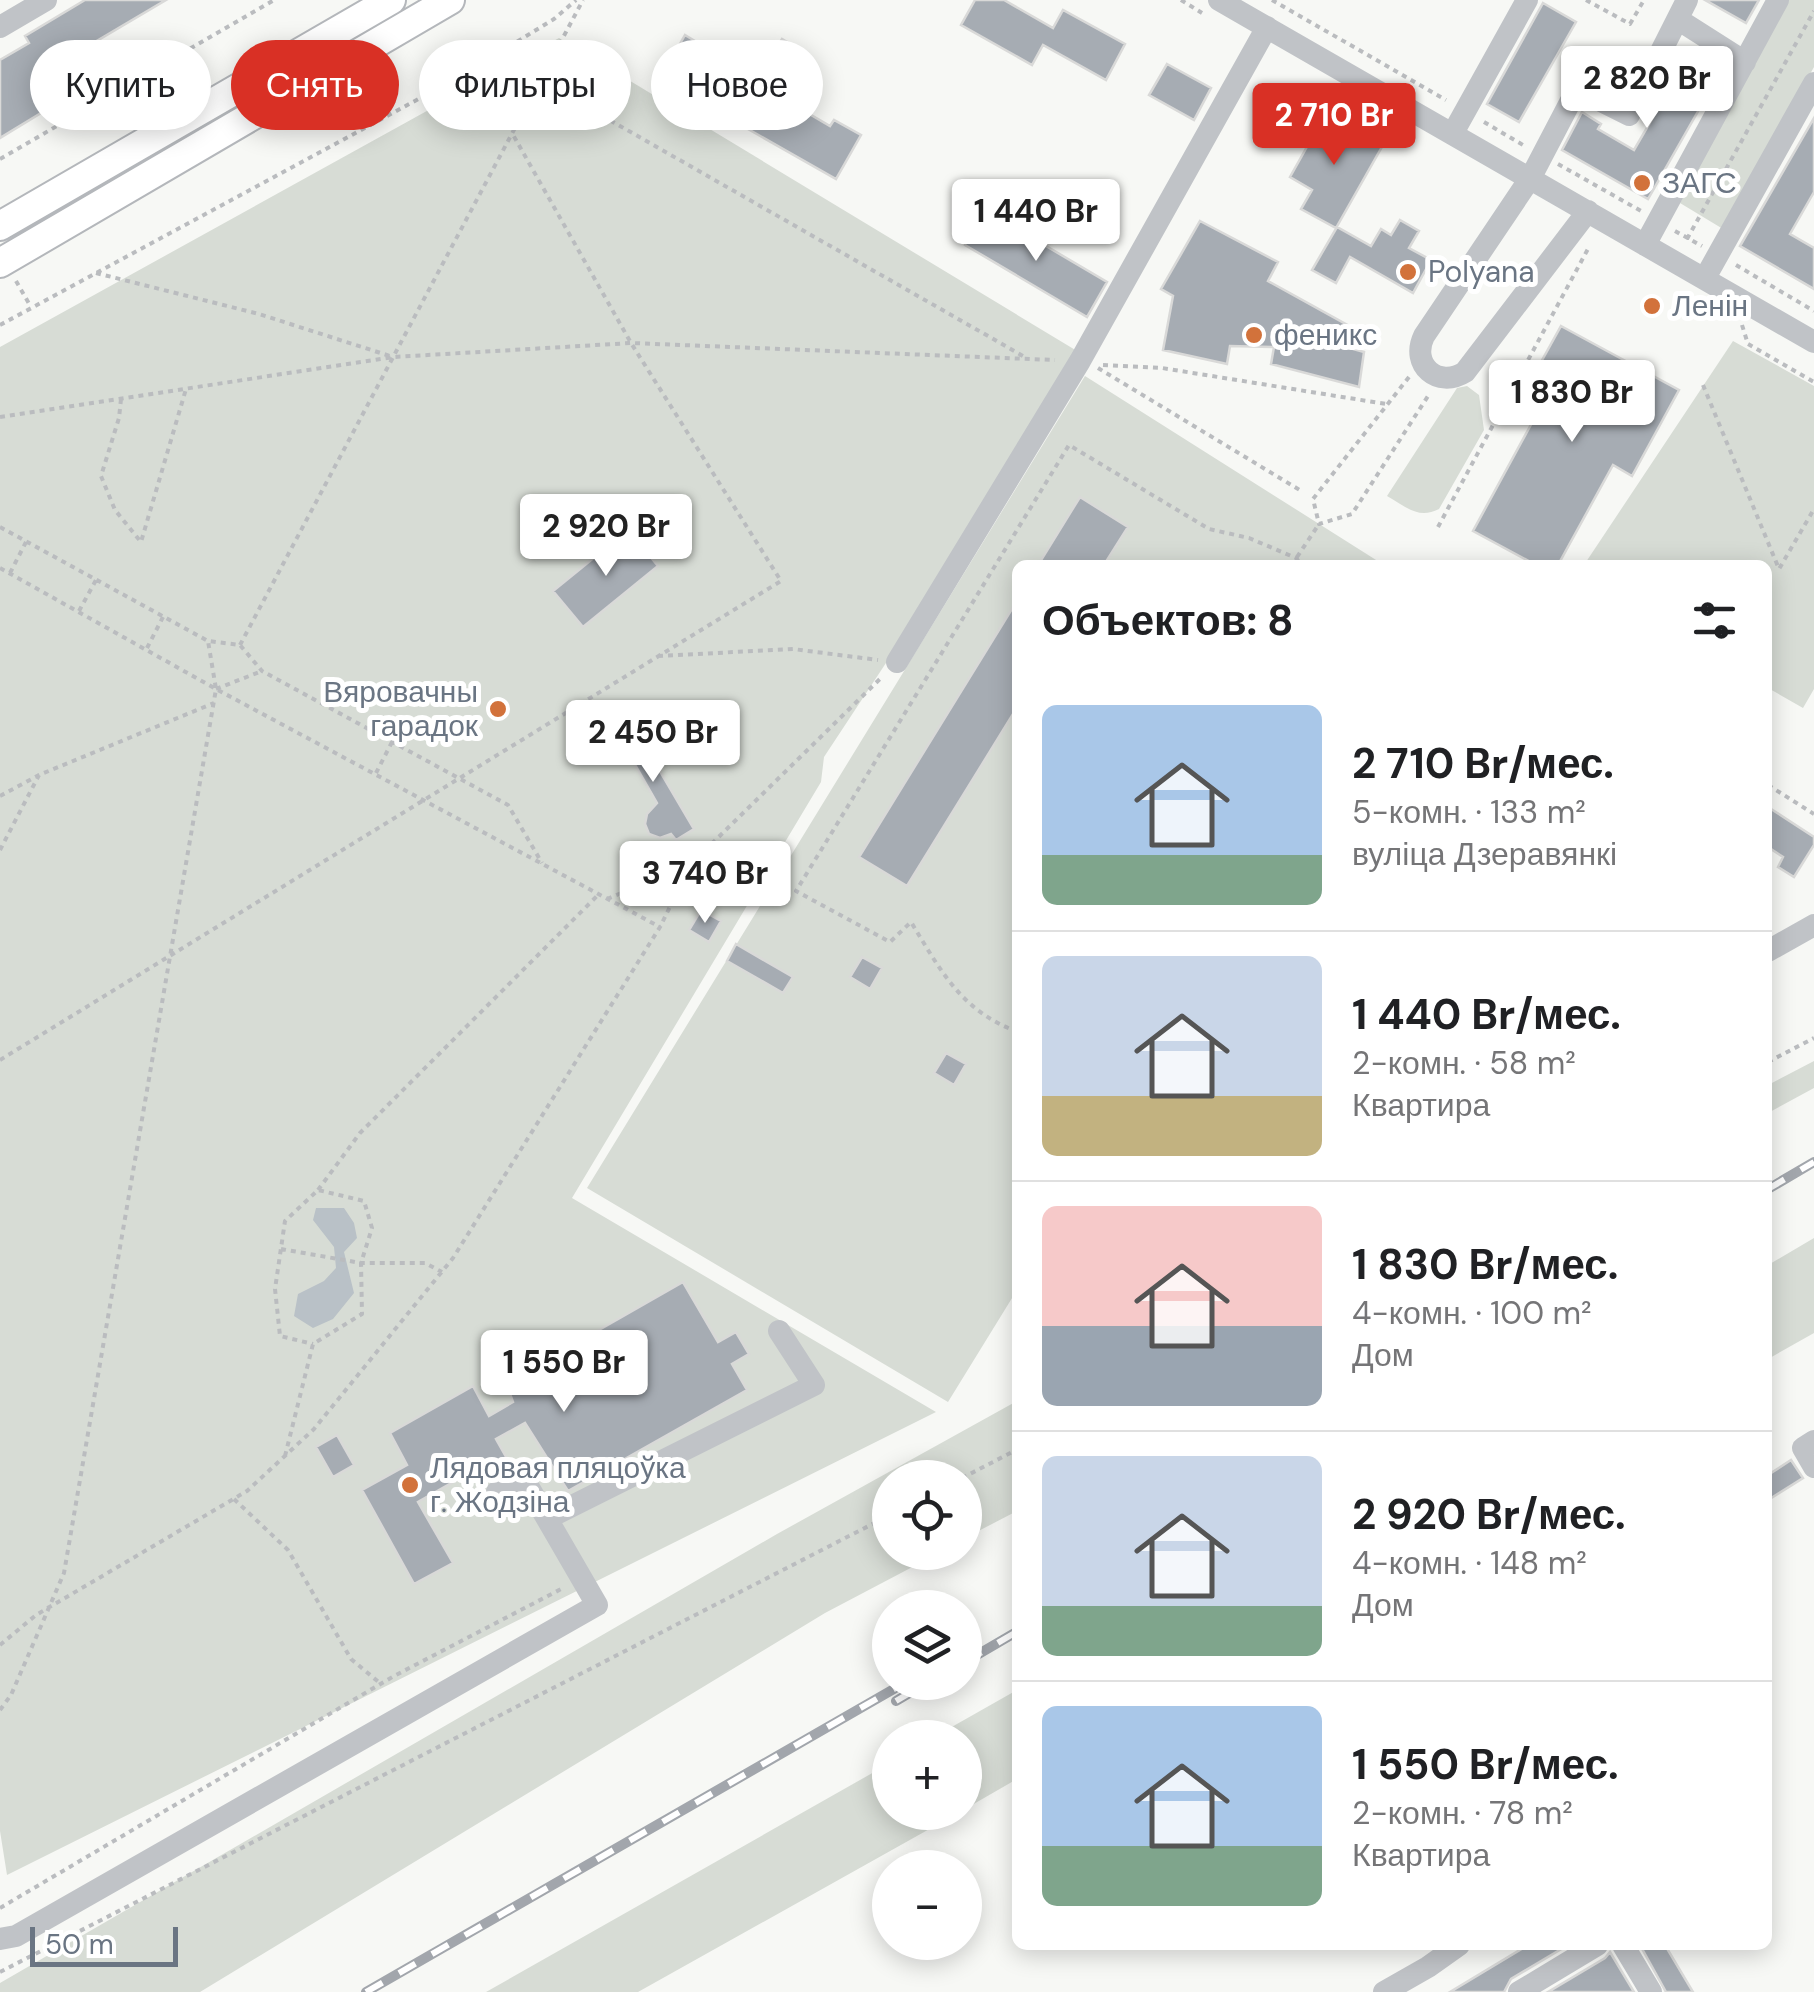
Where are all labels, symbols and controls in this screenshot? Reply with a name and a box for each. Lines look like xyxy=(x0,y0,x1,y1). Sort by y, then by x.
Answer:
chip: Купить xyxy=(30,40,211,130)
chip: Снять xyxy=(231,40,399,130)
chip: Фильтры xyxy=(419,40,631,130)
chip: Новое xyxy=(651,40,823,130)
pin: 2 820 Br xyxy=(1544,46,1750,131)
text: 2 820 Br xyxy=(1583,57,1711,99)
pin: 2 710 Br xyxy=(1231,83,1437,168)
text: 2 710 Br xyxy=(1275,94,1393,136)
place label: ЗАГС xyxy=(1662,163,1737,202)
marker: ЗАГС xyxy=(1631,172,1653,194)
pin: 1 440 Br xyxy=(933,179,1139,264)
text: 1 440 Br xyxy=(974,190,1098,232)
place label: Polyana xyxy=(1428,252,1535,291)
marker: Polyana xyxy=(1397,261,1419,283)
place label: Ленін xyxy=(1672,286,1748,325)
marker: Ленін xyxy=(1641,295,1663,317)
place label: феникс xyxy=(1274,315,1377,354)
marker: феникс xyxy=(1243,324,1265,346)
pin: 1 830 Br xyxy=(1469,360,1675,445)
text: 1 830 Br xyxy=(1511,371,1633,413)
pin: 2 920 Br xyxy=(503,494,709,579)
text: 2 920 Br xyxy=(542,505,670,547)
text: Объектов: 8 xyxy=(1042,593,1294,648)
icon: filters xyxy=(1687,593,1742,648)
place label: Вяровачны гарадок xyxy=(323,672,479,745)
marker: Вяровачны гарадок xyxy=(487,698,509,720)
pin: 2 450 Br xyxy=(550,700,756,785)
text: 2 450 Br xyxy=(588,711,718,753)
text: 2 710 Br/мес. xyxy=(1352,736,1614,791)
icon: home xyxy=(1122,745,1242,865)
text: 5-комн. · 133 m² xyxy=(1352,791,1586,833)
text: вуліца Дзеравянкі xyxy=(1352,833,1617,875)
pin: 3 740 Br xyxy=(602,841,808,926)
text: 3 740 Br xyxy=(642,852,768,894)
text: 1 440 Br/мес. xyxy=(1352,987,1621,1042)
icon: home xyxy=(1122,996,1242,1116)
text: 2-комн. · 58 m² xyxy=(1352,1042,1576,1084)
text: Квартира xyxy=(1352,1084,1490,1126)
text: 1 830 Br/мес. xyxy=(1352,1237,1618,1292)
icon: home xyxy=(1122,1246,1242,1366)
text: 4-комн. · 100 m² xyxy=(1352,1292,1592,1334)
pin: 1 550 Br xyxy=(461,1330,667,1415)
text: Дом xyxy=(1352,1334,1414,1376)
text: 1 550 Br xyxy=(503,1341,625,1383)
place label: Лядовая пляцоўка г. Жодзіна xyxy=(430,1448,686,1521)
map controls xyxy=(872,1460,982,1960)
button: locate xyxy=(872,1460,982,1570)
marker: Лядовая пляцоўка г. Жодзіна xyxy=(399,1474,421,1496)
text: 2 920 Br/мес. xyxy=(1352,1487,1626,1542)
icon: home xyxy=(1122,1496,1242,1616)
text: 4-комн. · 148 m² xyxy=(1352,1542,1587,1584)
text: Дом xyxy=(1352,1584,1414,1626)
button: layers xyxy=(872,1590,982,1700)
button: + xyxy=(872,1720,982,1830)
text: 1 550 Br/мес. xyxy=(1352,1737,1619,1792)
icon: home xyxy=(1122,1746,1242,1866)
text: 2-комн. · 78 m² xyxy=(1352,1792,1573,1834)
text: Квартира xyxy=(1352,1834,1490,1876)
button: − xyxy=(872,1850,982,1960)
scale bar xyxy=(30,1922,178,1966)
text: 50 m xyxy=(45,1926,114,1963)

